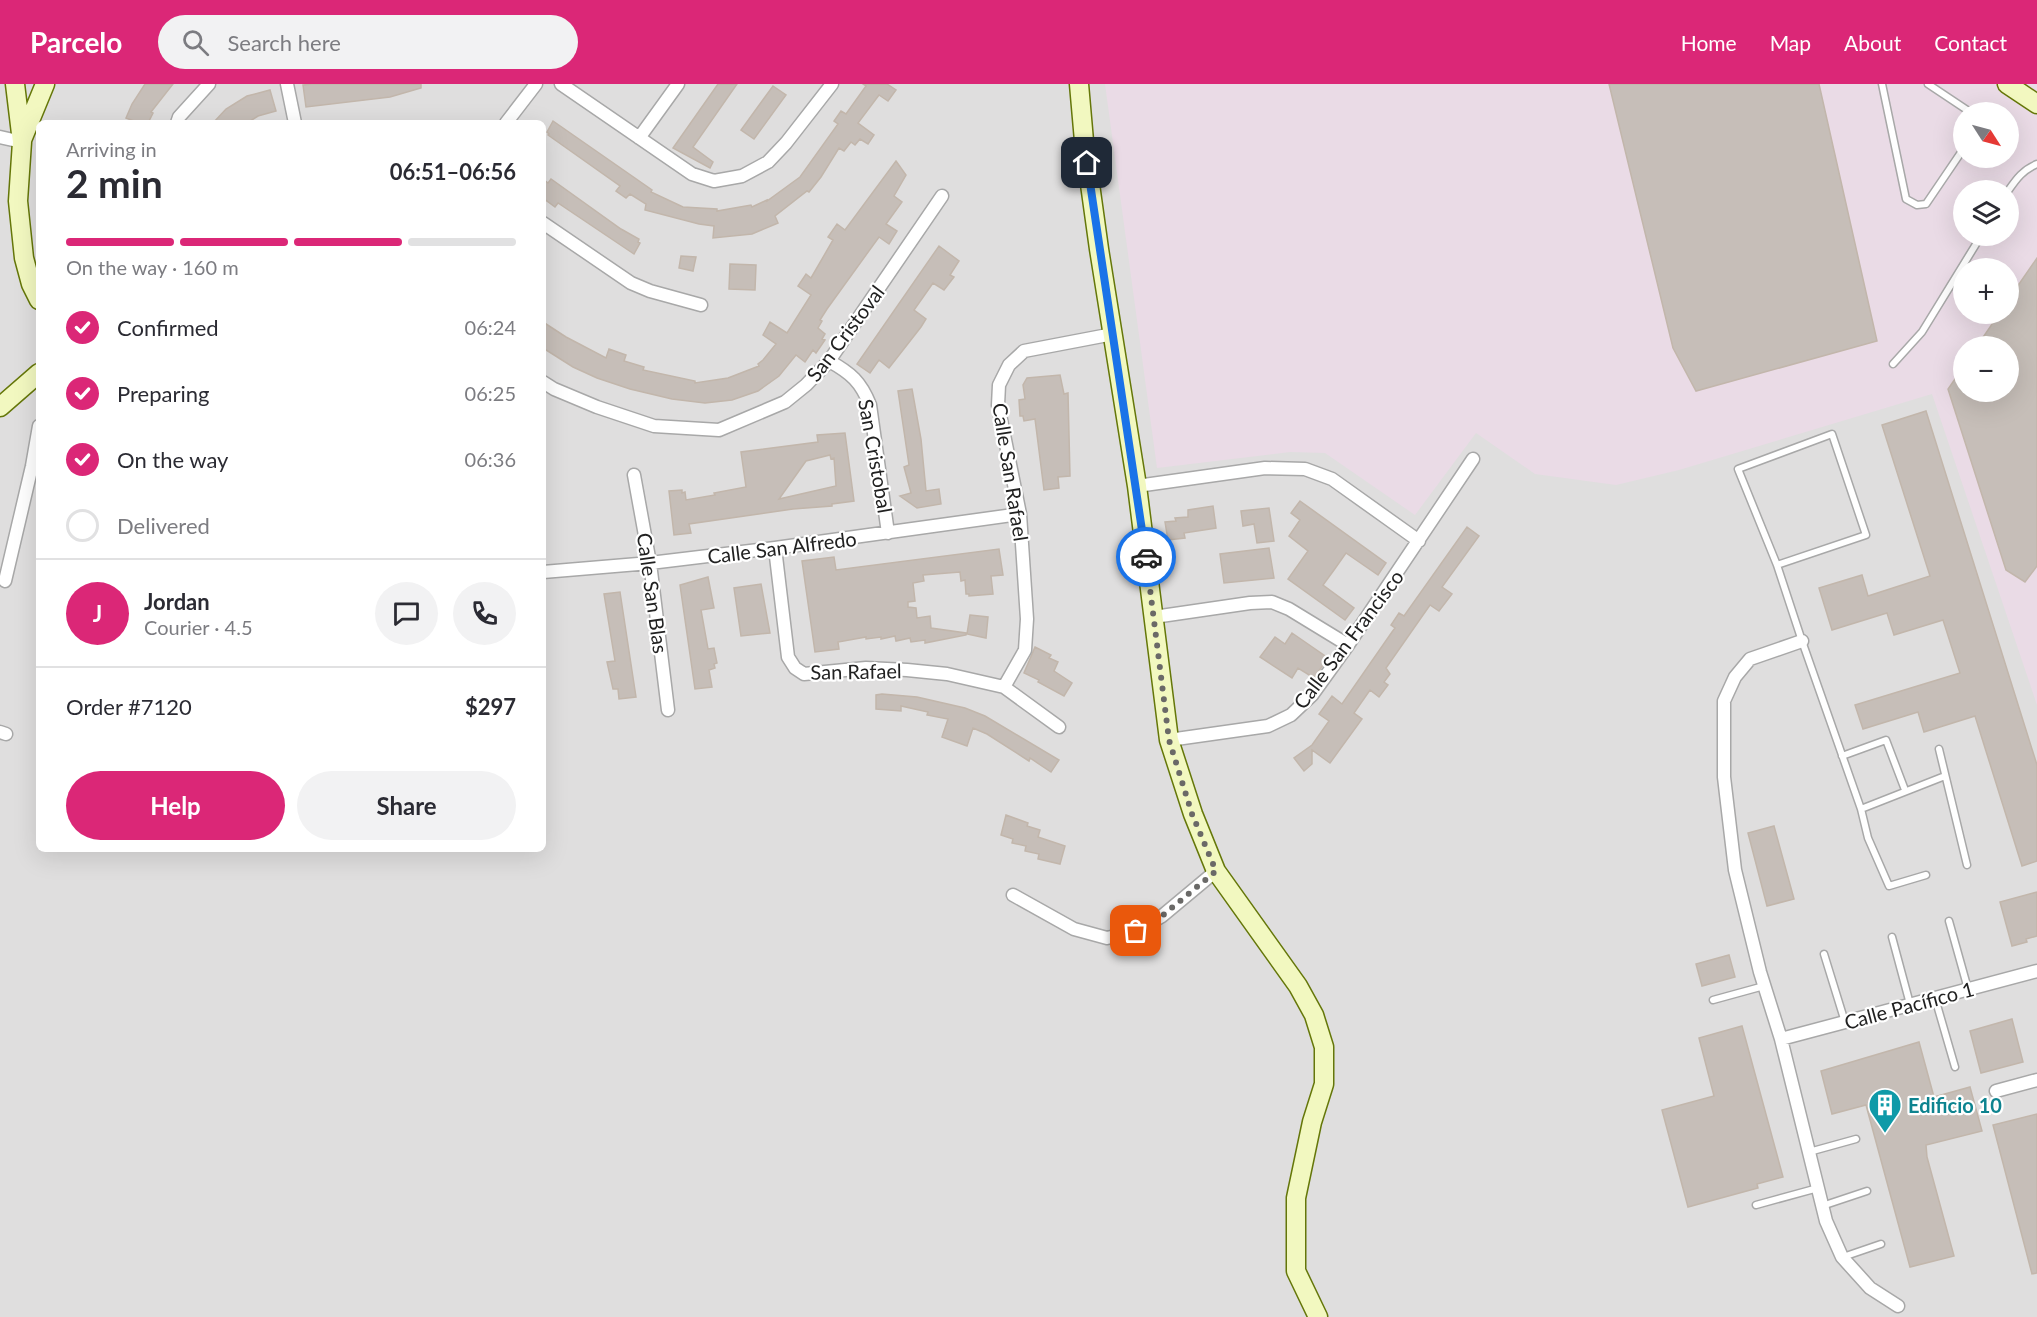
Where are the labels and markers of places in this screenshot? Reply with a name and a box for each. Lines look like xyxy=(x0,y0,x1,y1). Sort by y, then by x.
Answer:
pin xyxy=(1061,137,1112,188)
pin xyxy=(1110,905,1161,956)
building icon: Edificio 10 xyxy=(1867,1087,1903,1134)
place label: Edificio 10 xyxy=(1908,1093,2002,1117)

